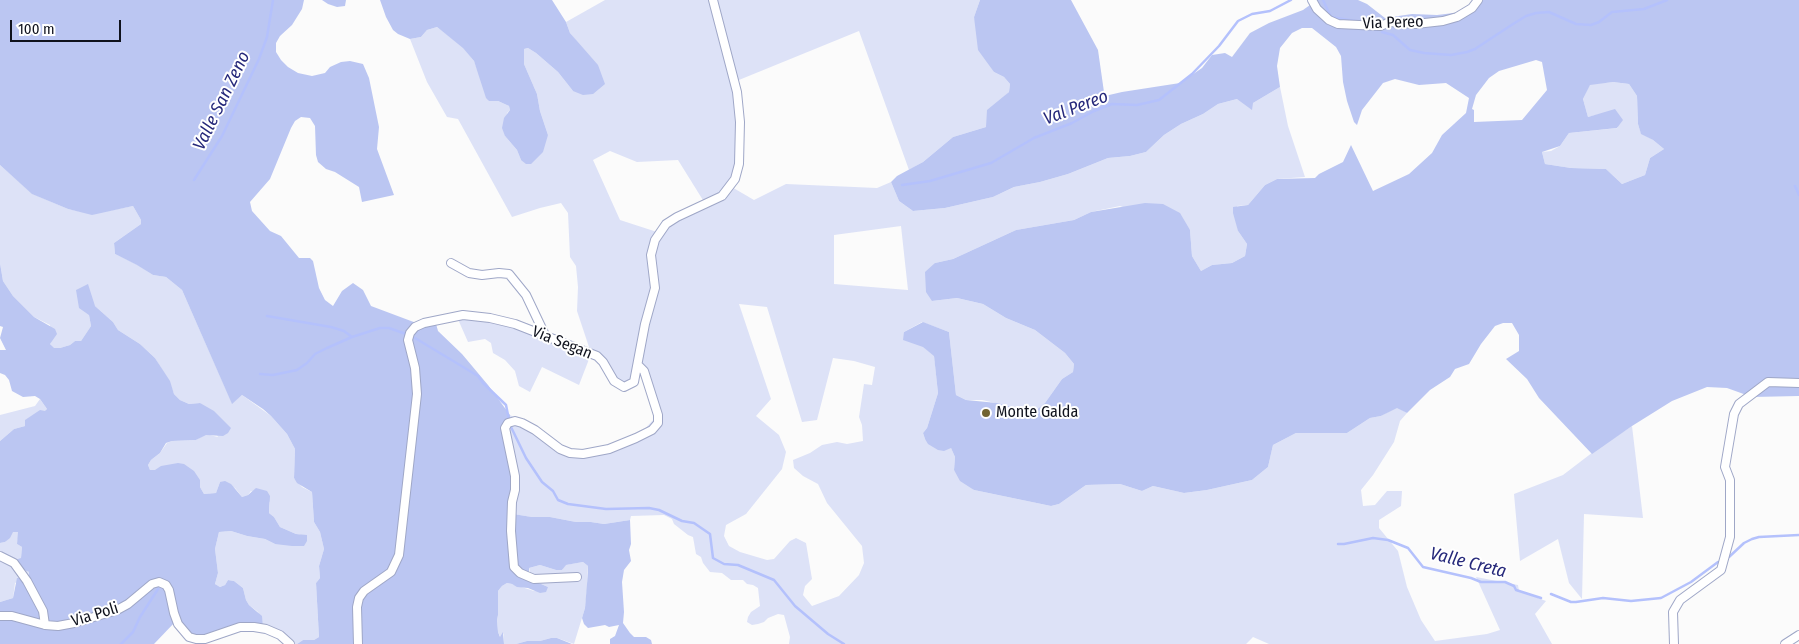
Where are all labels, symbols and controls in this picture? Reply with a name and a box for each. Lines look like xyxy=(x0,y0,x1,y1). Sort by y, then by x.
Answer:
scale bar xyxy=(12,10,124,42)
street label: Via Pereo xyxy=(1362,12,1424,34)
text: 100 m xyxy=(18,20,55,38)
water label: Valle San Zeno xyxy=(189,48,255,154)
water label: Val Pereo xyxy=(1041,86,1111,130)
street label: Via Segan xyxy=(529,322,595,364)
place label: Monte Galda xyxy=(996,403,1078,423)
marker: Monte Galda xyxy=(980,407,992,419)
water label: Valle Creta xyxy=(1428,543,1508,583)
street label: Via Poli xyxy=(69,599,121,631)

